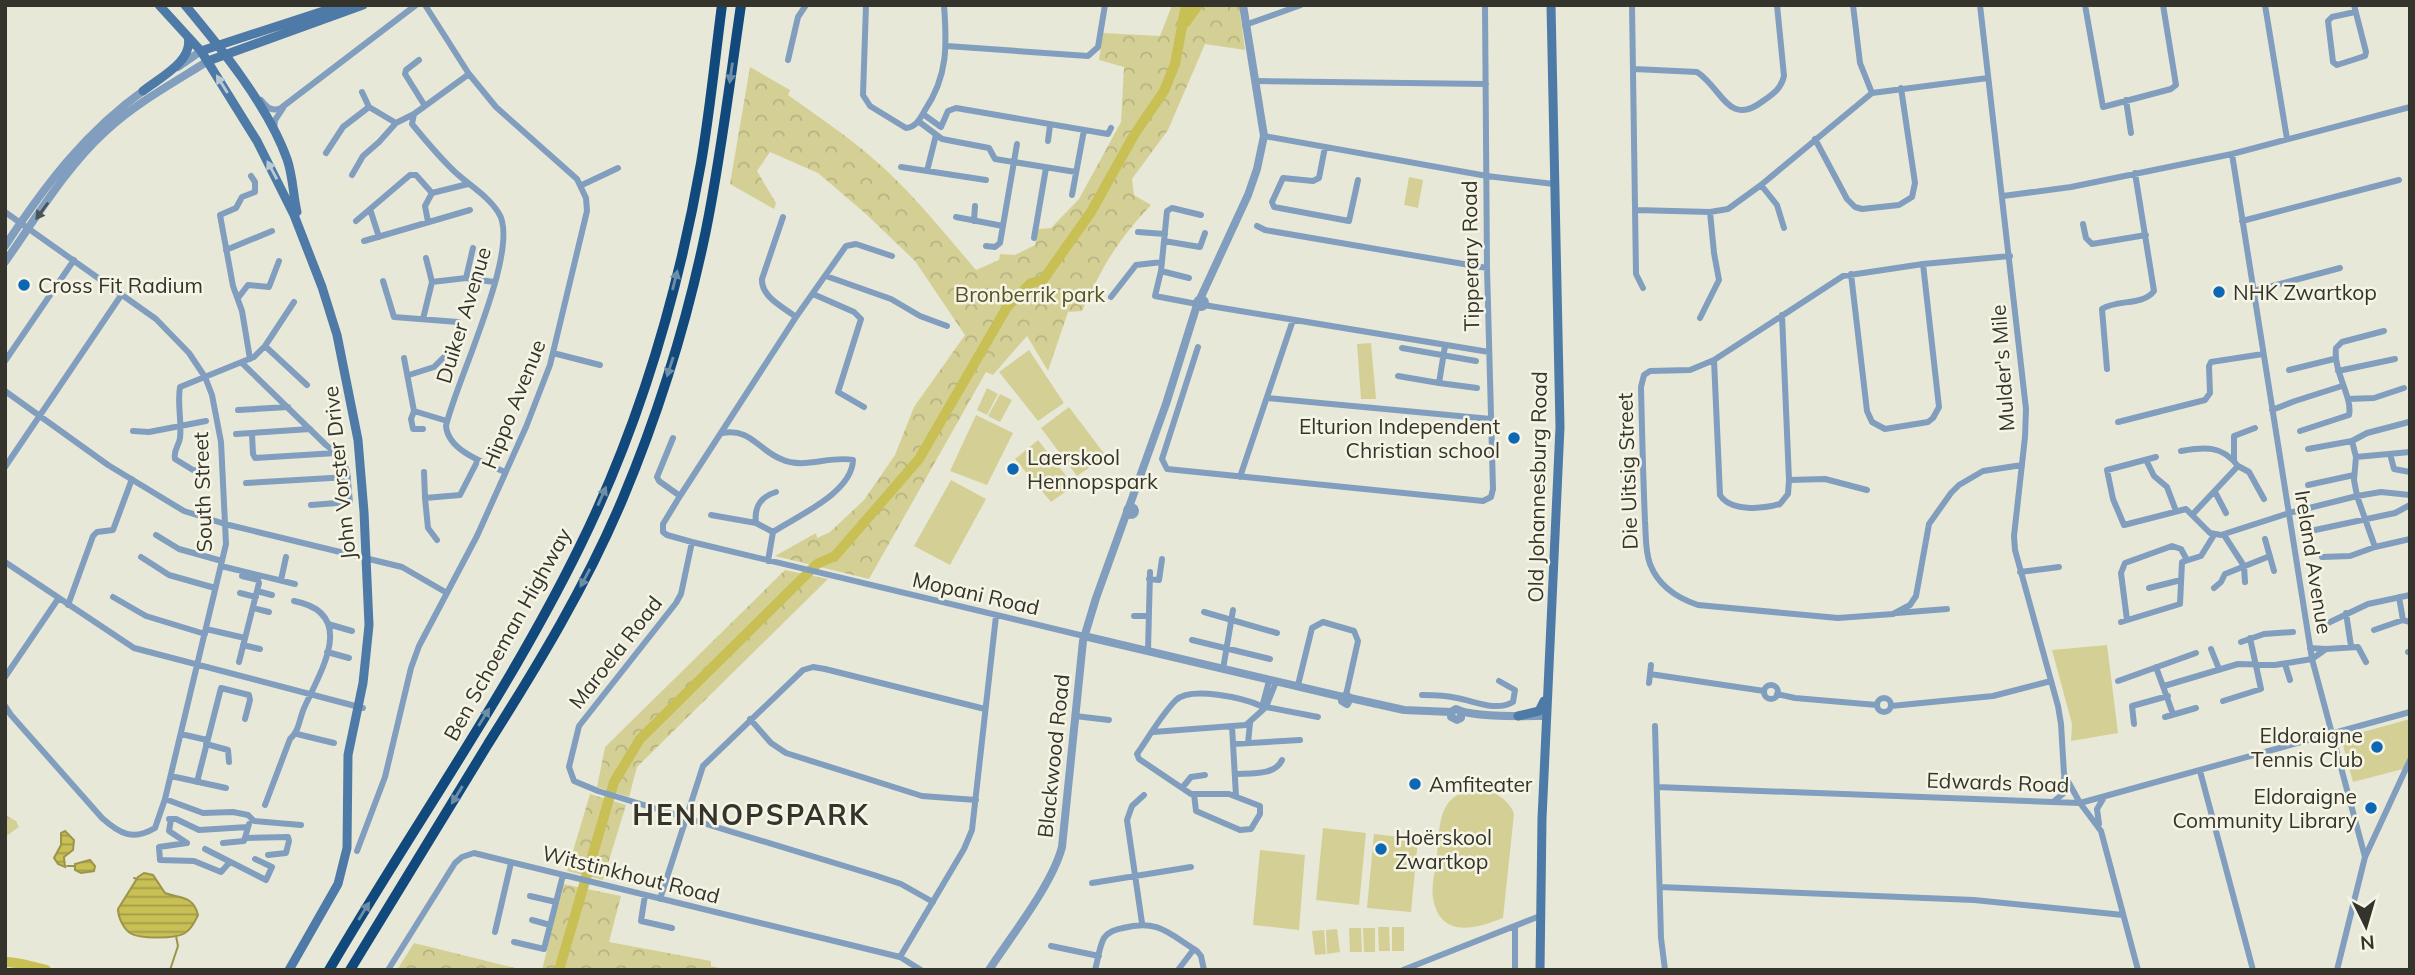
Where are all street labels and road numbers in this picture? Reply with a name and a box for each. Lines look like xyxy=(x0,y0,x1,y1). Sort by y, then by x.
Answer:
street label: Tipperary Road xyxy=(1456,180,1484,332)
street label: Duiker Avenue xyxy=(430,244,496,386)
street label: Mulder's Mile xyxy=(1985,304,2019,432)
street label: Hippo Avenue xyxy=(475,336,551,472)
street label: Old Johannesburg Road xyxy=(1522,371,1552,603)
street label: John Vorster Drive xyxy=(317,385,361,561)
street label: Die Uitsig Street xyxy=(1611,392,1643,550)
street label: South Street xyxy=(187,431,217,553)
street label: Ireland Avenue xyxy=(2290,488,2338,636)
street label: Ben Schoeman Highway xyxy=(438,523,576,745)
street label: Mopani Road xyxy=(910,566,1042,620)
street label: Maroela Road xyxy=(563,590,667,714)
street label: Blackwood Road xyxy=(1031,673,1075,839)
street label: Edwards Road xyxy=(1926,767,2070,797)
street label: Witstinkhout Road xyxy=(539,839,723,909)

